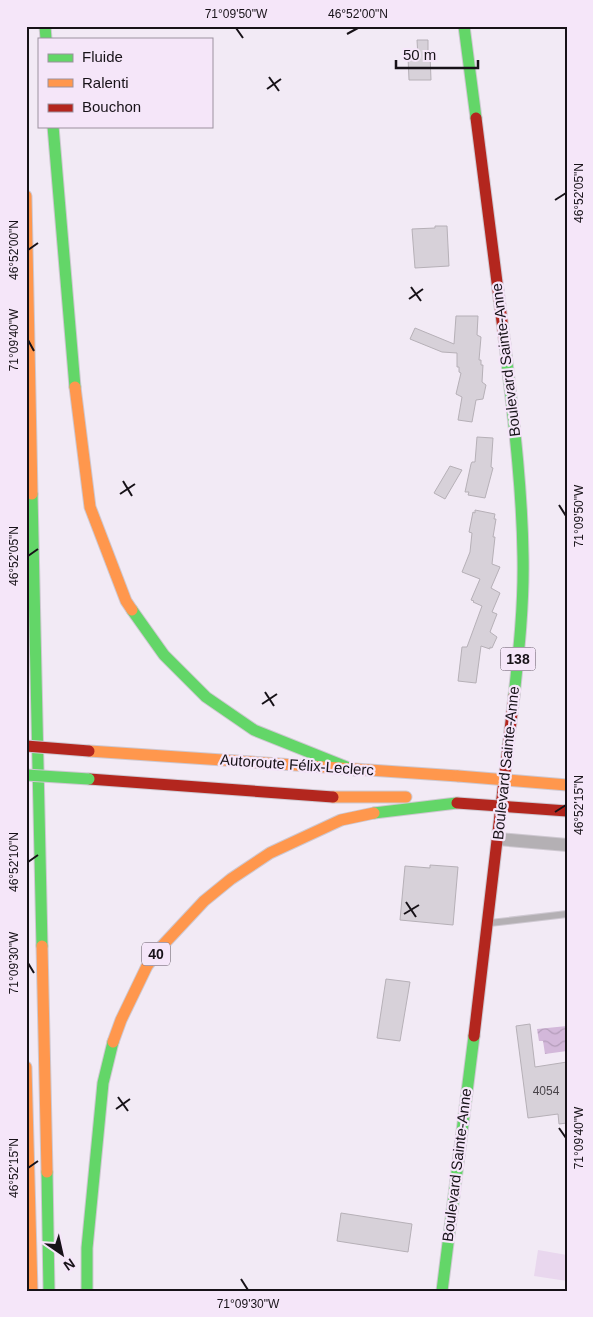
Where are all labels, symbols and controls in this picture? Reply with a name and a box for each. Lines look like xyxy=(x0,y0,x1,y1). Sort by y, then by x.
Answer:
text: 71°09'50"W xyxy=(205,7,268,21)
text: 46°52'00"N xyxy=(328,7,388,21)
legend xyxy=(38,38,212,128)
scale bar xyxy=(396,38,478,70)
text: 50 m xyxy=(403,46,436,63)
text: Fluide xyxy=(82,48,123,65)
text: Ralenti xyxy=(82,74,129,91)
text: Bouchon xyxy=(82,98,141,115)
text: 46°52'05"N xyxy=(572,163,586,223)
text: 46°52'00"N xyxy=(7,220,21,280)
street label: Boulevard Sainte-Anne xyxy=(488,282,523,438)
text: 71°09'40"W xyxy=(7,308,21,371)
text: 71°09'50"W xyxy=(572,484,586,547)
text: 46°52'05"N xyxy=(7,526,21,586)
road number: 138 xyxy=(500,648,536,671)
street label: Boulevard Sainte-Anne xyxy=(489,685,522,841)
street label: Autoroute Félix-Leclerc xyxy=(220,751,375,778)
text: 46°52'15"N xyxy=(572,775,586,835)
text: 46°52'10"N xyxy=(7,832,21,892)
text: 71°09'30"W xyxy=(7,931,21,994)
road number: 40 xyxy=(142,942,170,966)
house number: 4054 xyxy=(533,1084,560,1098)
street label: Boulevard Sainte-Anne xyxy=(439,1087,474,1243)
text: 71°09'40"W xyxy=(572,1106,586,1169)
text: 46°52'15"N xyxy=(7,1138,21,1198)
north arrow xyxy=(38,1230,88,1280)
text: N xyxy=(61,1255,78,1274)
text: 71°09'30"W xyxy=(217,1297,280,1311)

